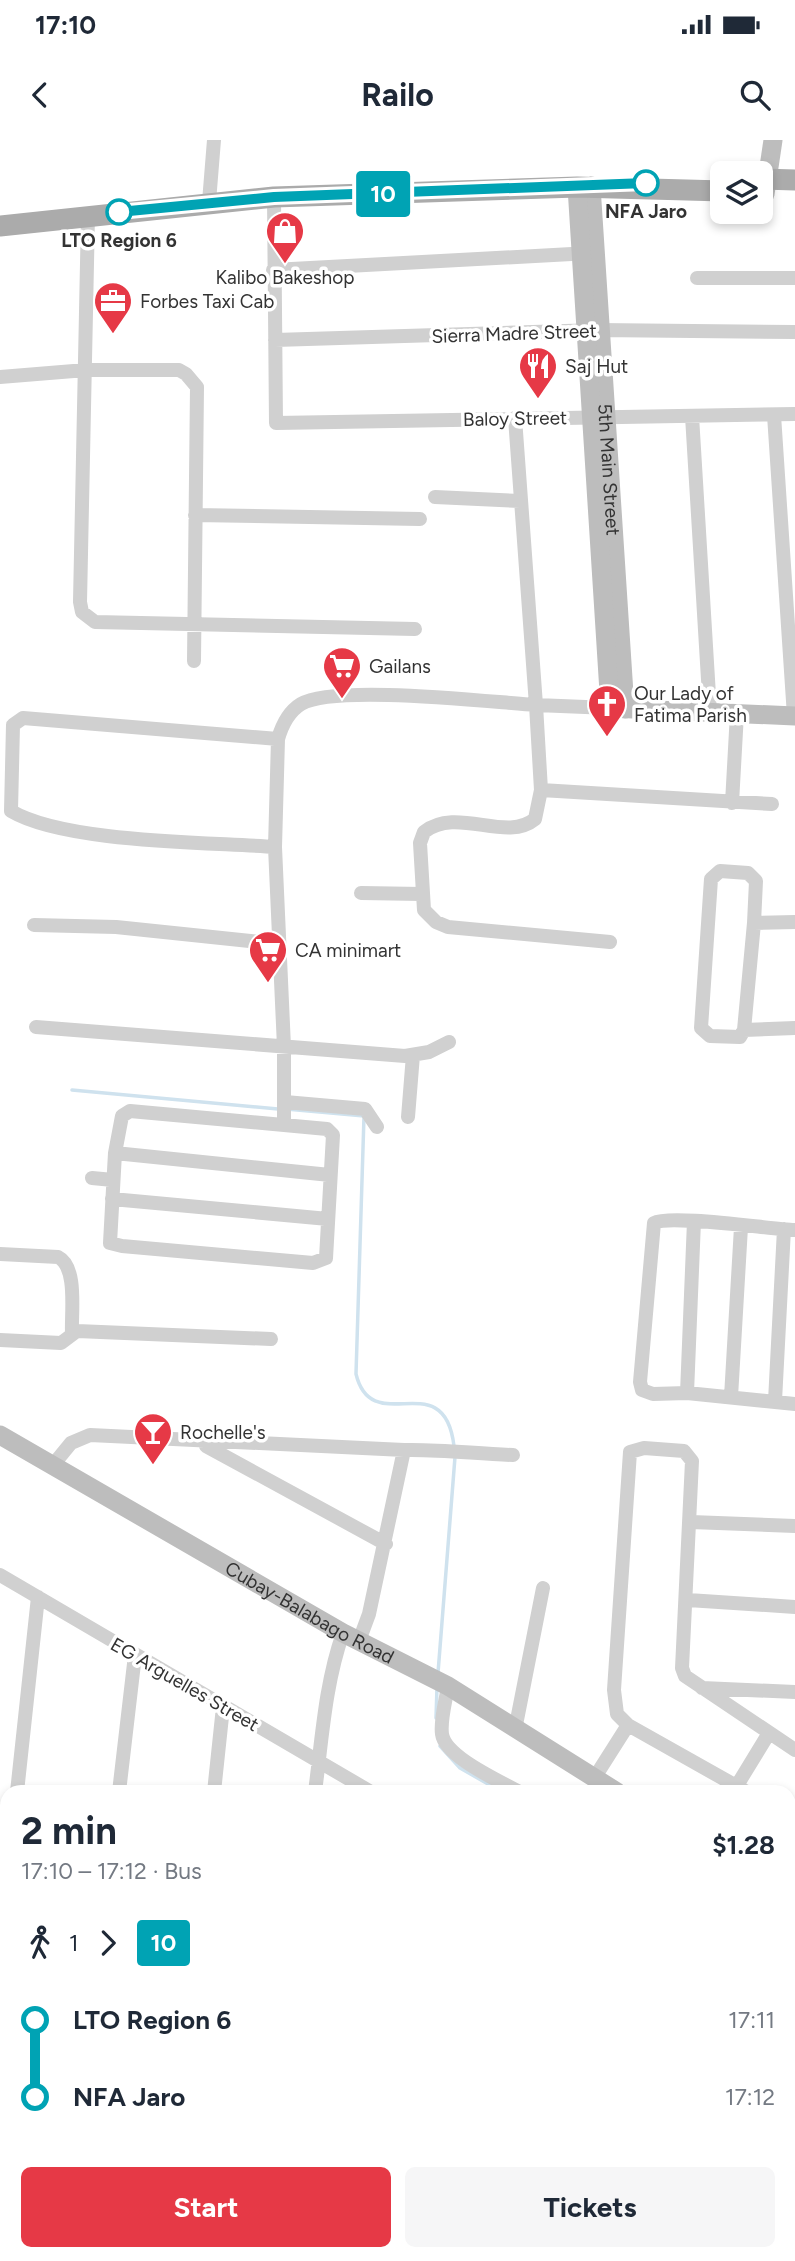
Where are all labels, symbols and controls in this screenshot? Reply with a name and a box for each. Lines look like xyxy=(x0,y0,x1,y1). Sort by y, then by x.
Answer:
text: 17:10 xyxy=(35,9,96,41)
icon: back xyxy=(21,76,59,114)
text: Railo xyxy=(361,76,434,114)
icon: search xyxy=(736,76,774,114)
map controls xyxy=(710,161,773,224)
button: layers xyxy=(710,161,773,224)
marker: NFA Jaro xyxy=(633,170,659,196)
line badge: 10 xyxy=(352,171,414,217)
text: 10 xyxy=(370,179,396,208)
marker: LTO Region 6 xyxy=(106,199,132,225)
place label: NFA Jaro xyxy=(605,200,687,223)
shop icon: Kalibo Bakeshop xyxy=(264,210,306,265)
place label: LTO Region 6 xyxy=(61,229,177,252)
place label: Kalibo Bakeshop xyxy=(216,266,354,289)
office icon: Forbes Taxi Cab xyxy=(92,280,134,335)
place label: Forbes Taxi Cab xyxy=(140,290,274,313)
street label: Sierra Madre Street xyxy=(431,319,597,348)
restaurant icon: Saj Hut xyxy=(517,345,559,400)
place label: Saj Hut xyxy=(565,355,628,378)
street label: 5th Main Street xyxy=(593,403,625,536)
street label: Baloy Street xyxy=(463,406,567,431)
supermarket icon: Gailans xyxy=(321,645,363,700)
place label: Gailans xyxy=(369,655,431,678)
place label: Our Lady of Fatima Parish xyxy=(634,682,747,727)
church icon: Our Lady of Fatima Parish xyxy=(586,683,628,738)
supermarket icon: CA minimart xyxy=(247,929,289,984)
place label: CA minimart xyxy=(295,939,401,962)
bar icon: Rochelle's xyxy=(132,1411,174,1466)
place label: Rochelle's xyxy=(180,1421,266,1444)
street label: Cubay-Balabago Road xyxy=(221,1557,398,1669)
street label: EG Arguelles Street xyxy=(107,1633,263,1736)
text: 2 min xyxy=(21,1808,117,1854)
text: $1.28 xyxy=(712,1829,775,1861)
text: 17:10 – 17:12 · Bus xyxy=(21,1857,202,1885)
icon: walk xyxy=(21,1924,59,1962)
icon: forward xyxy=(89,1924,127,1962)
text: 10 xyxy=(151,1928,176,1957)
text: 1 xyxy=(69,1929,79,1957)
text: LTO Region 6 xyxy=(73,2004,231,2036)
text: 17:11 xyxy=(728,2006,775,2034)
text: NFA Jaro xyxy=(73,2081,185,2113)
text: 17:12 xyxy=(725,2083,775,2111)
button: Start xyxy=(21,2167,391,2247)
button: Tickets xyxy=(405,2167,775,2247)

